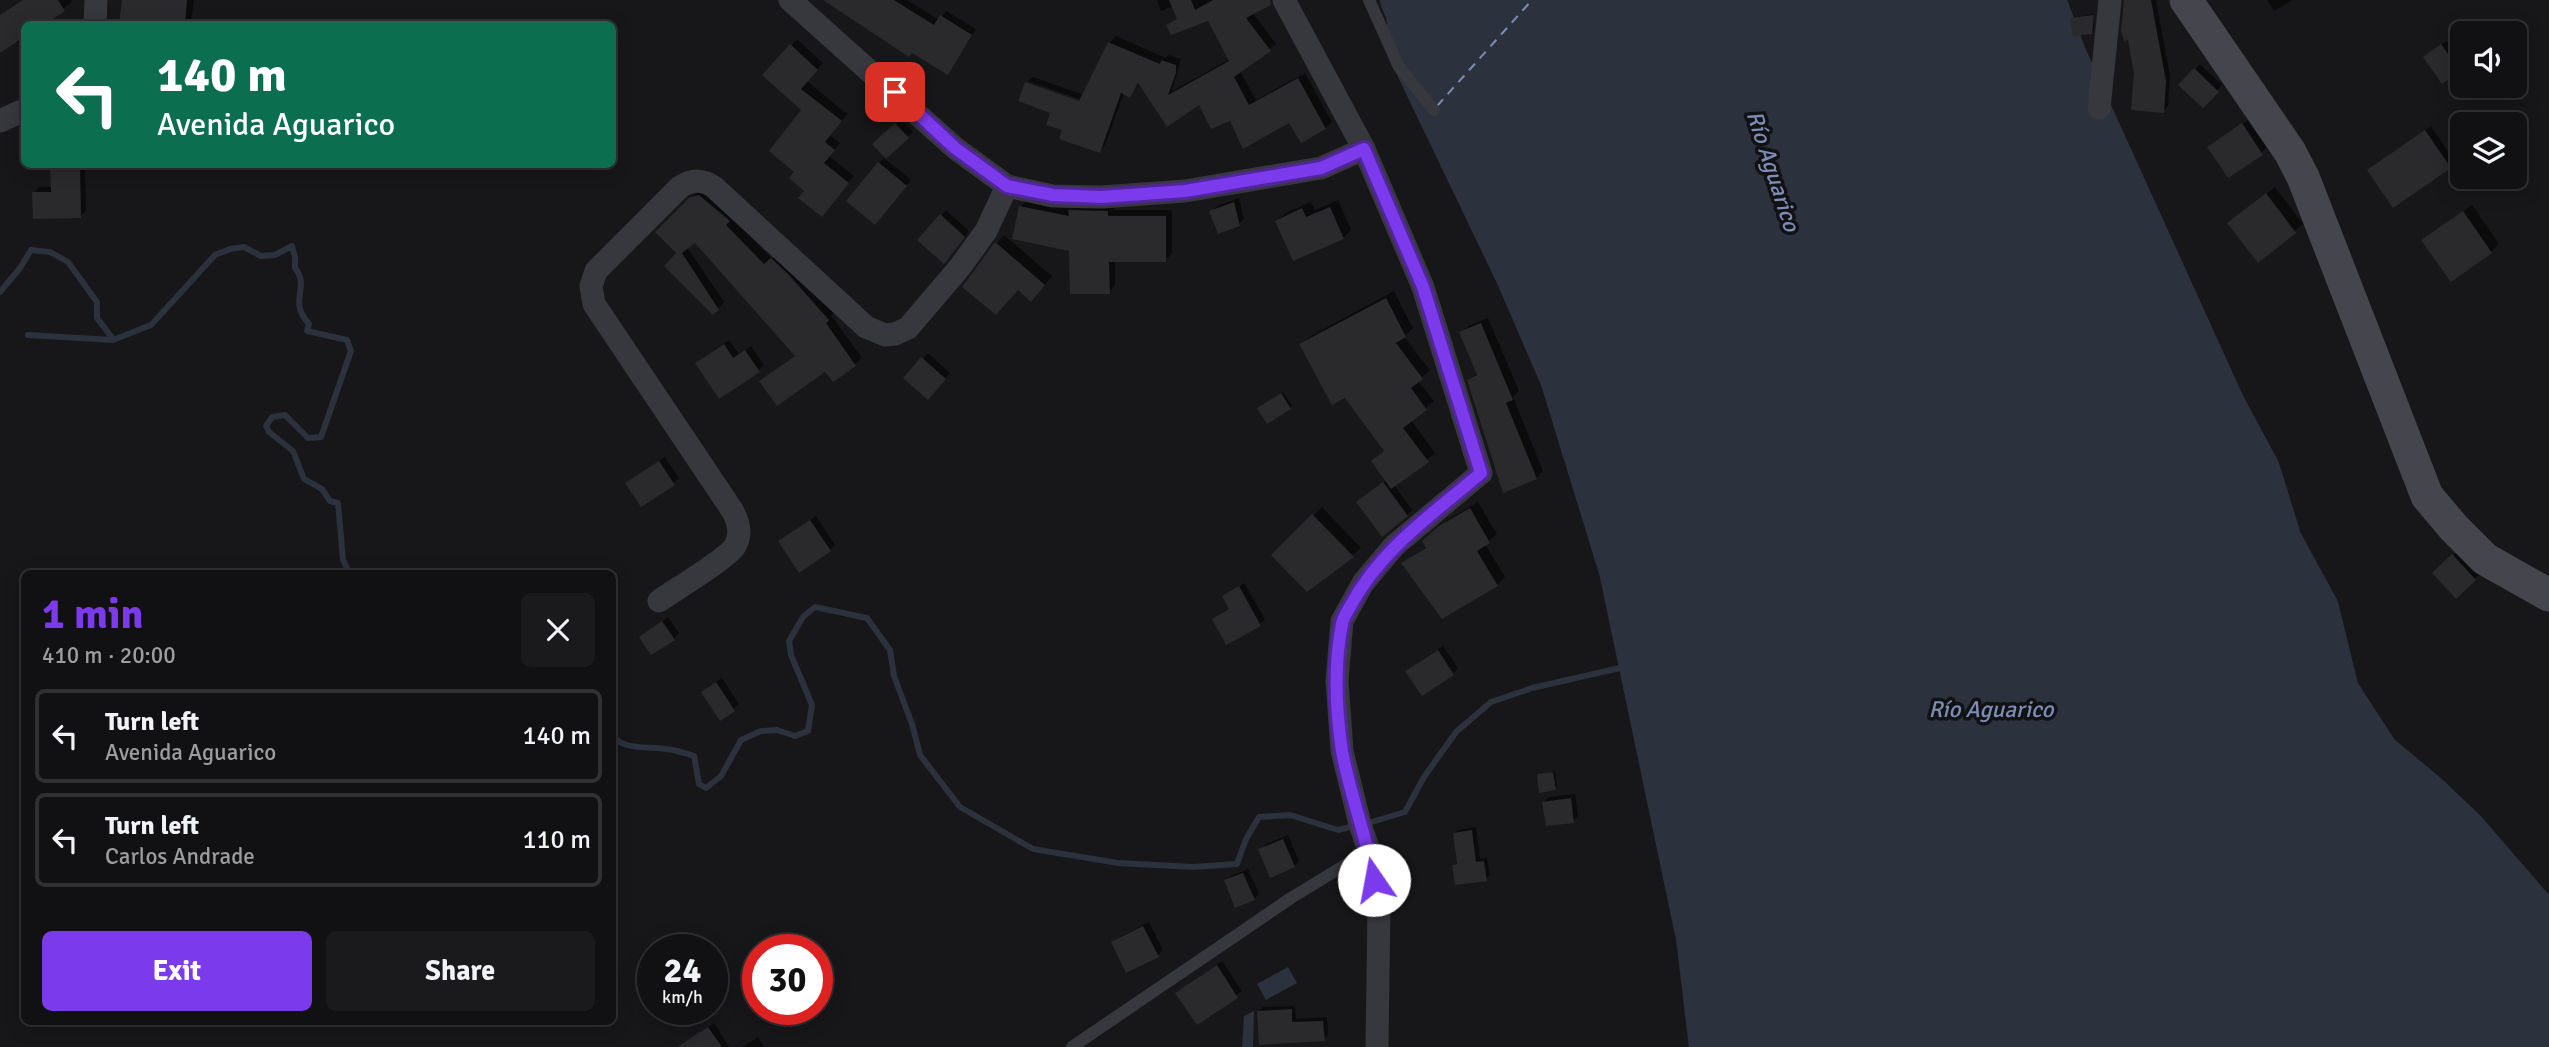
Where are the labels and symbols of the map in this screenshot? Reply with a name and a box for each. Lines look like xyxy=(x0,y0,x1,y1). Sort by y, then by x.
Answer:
pin xyxy=(865,62,925,122)
water label: Río Aguarico xyxy=(1740,107,1806,236)
water label: Río Aguarico xyxy=(1928,695,2055,724)
position arrow xyxy=(1337,843,1411,917)
speed limit sign: 30 xyxy=(742,934,833,1025)

